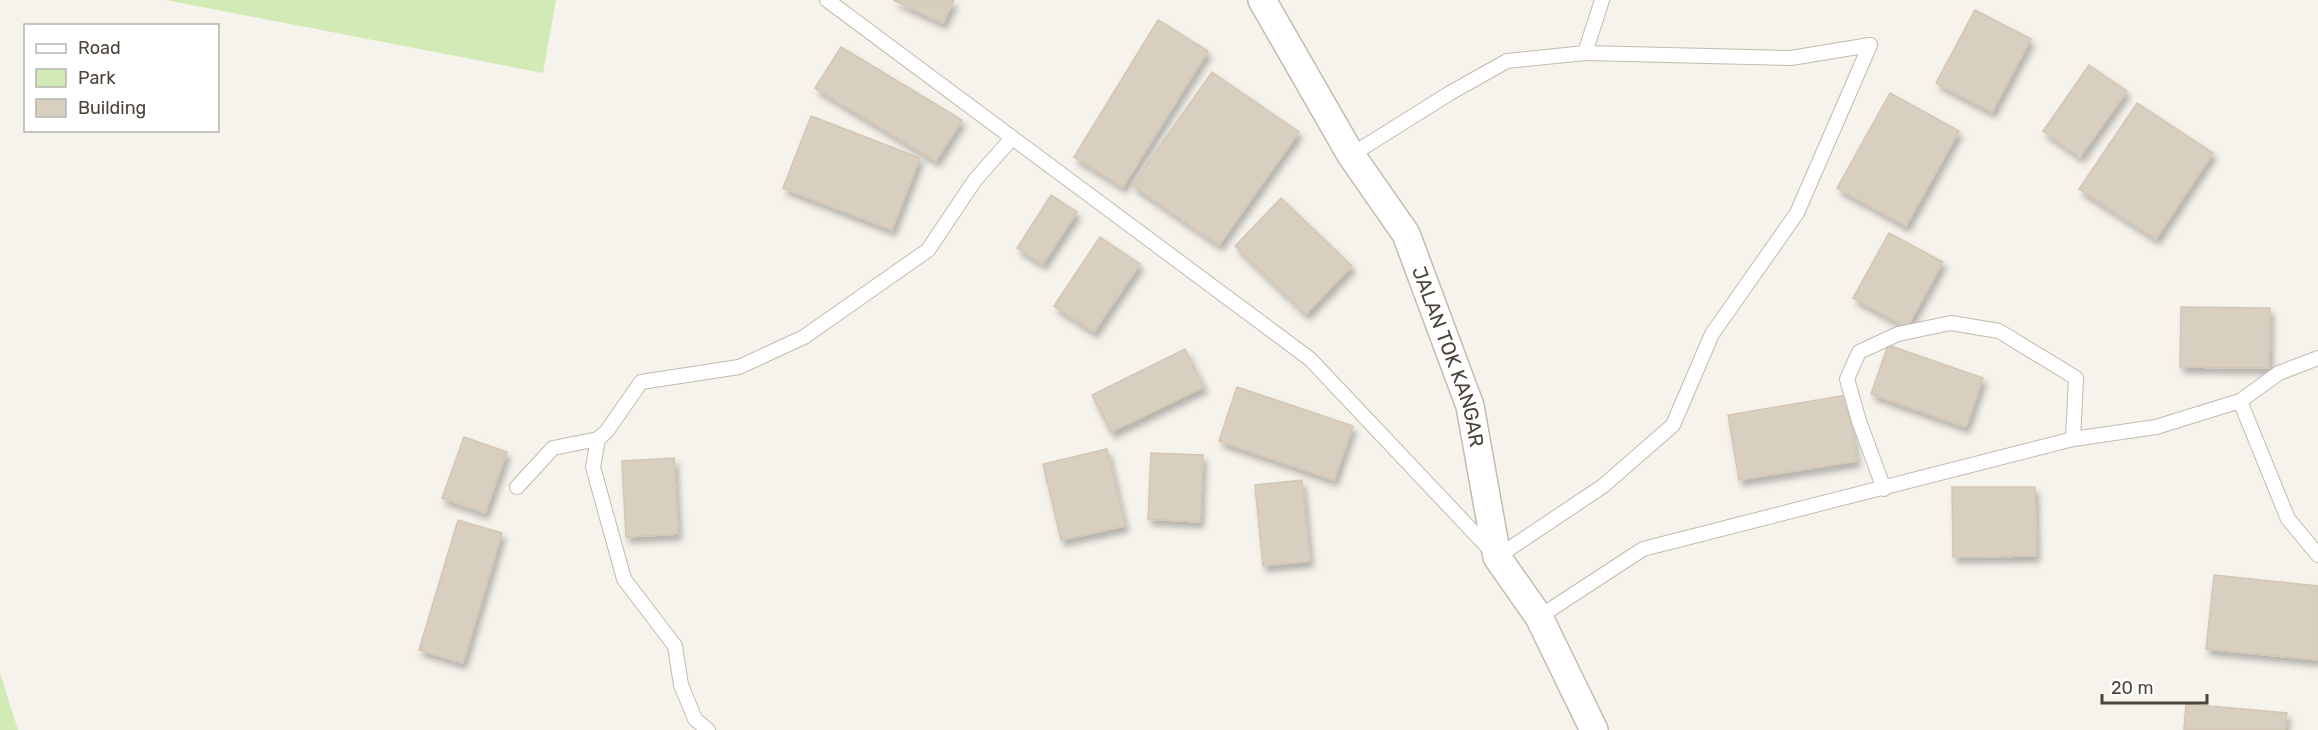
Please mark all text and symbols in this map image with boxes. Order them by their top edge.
legend [24,24,219,132]
text: Road [78,37,121,59]
text: Park [78,67,116,89]
text: Building [78,97,146,119]
street label: JALAN TOK KANGAR [1407,263,1489,449]
scale bar [2102,667,2207,705]
text: 20 m [2111,677,2153,699]

